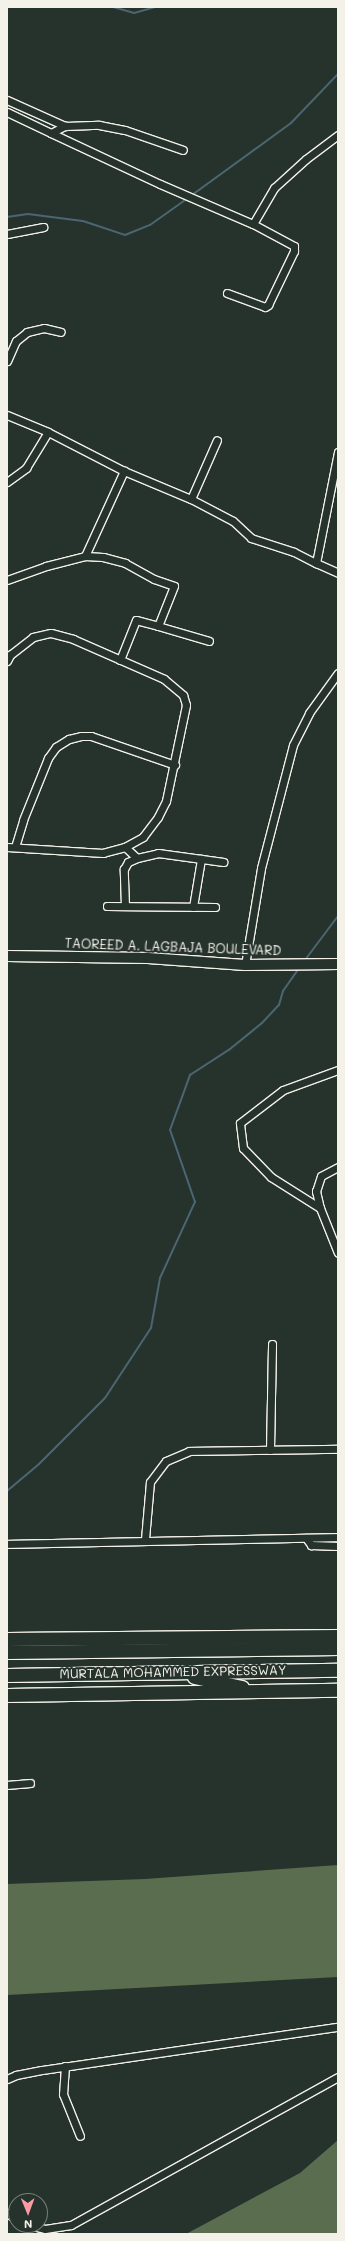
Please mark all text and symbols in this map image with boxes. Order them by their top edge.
street label: TAOREED A. LAGBAJA BOULEVARD [64,935,282,959]
street label: MURTALA MOHAMMED EXPRESSWAY [59,1662,287,1682]
north arrow [8,2193,48,2233]
text: N [24,2217,33,2232]

